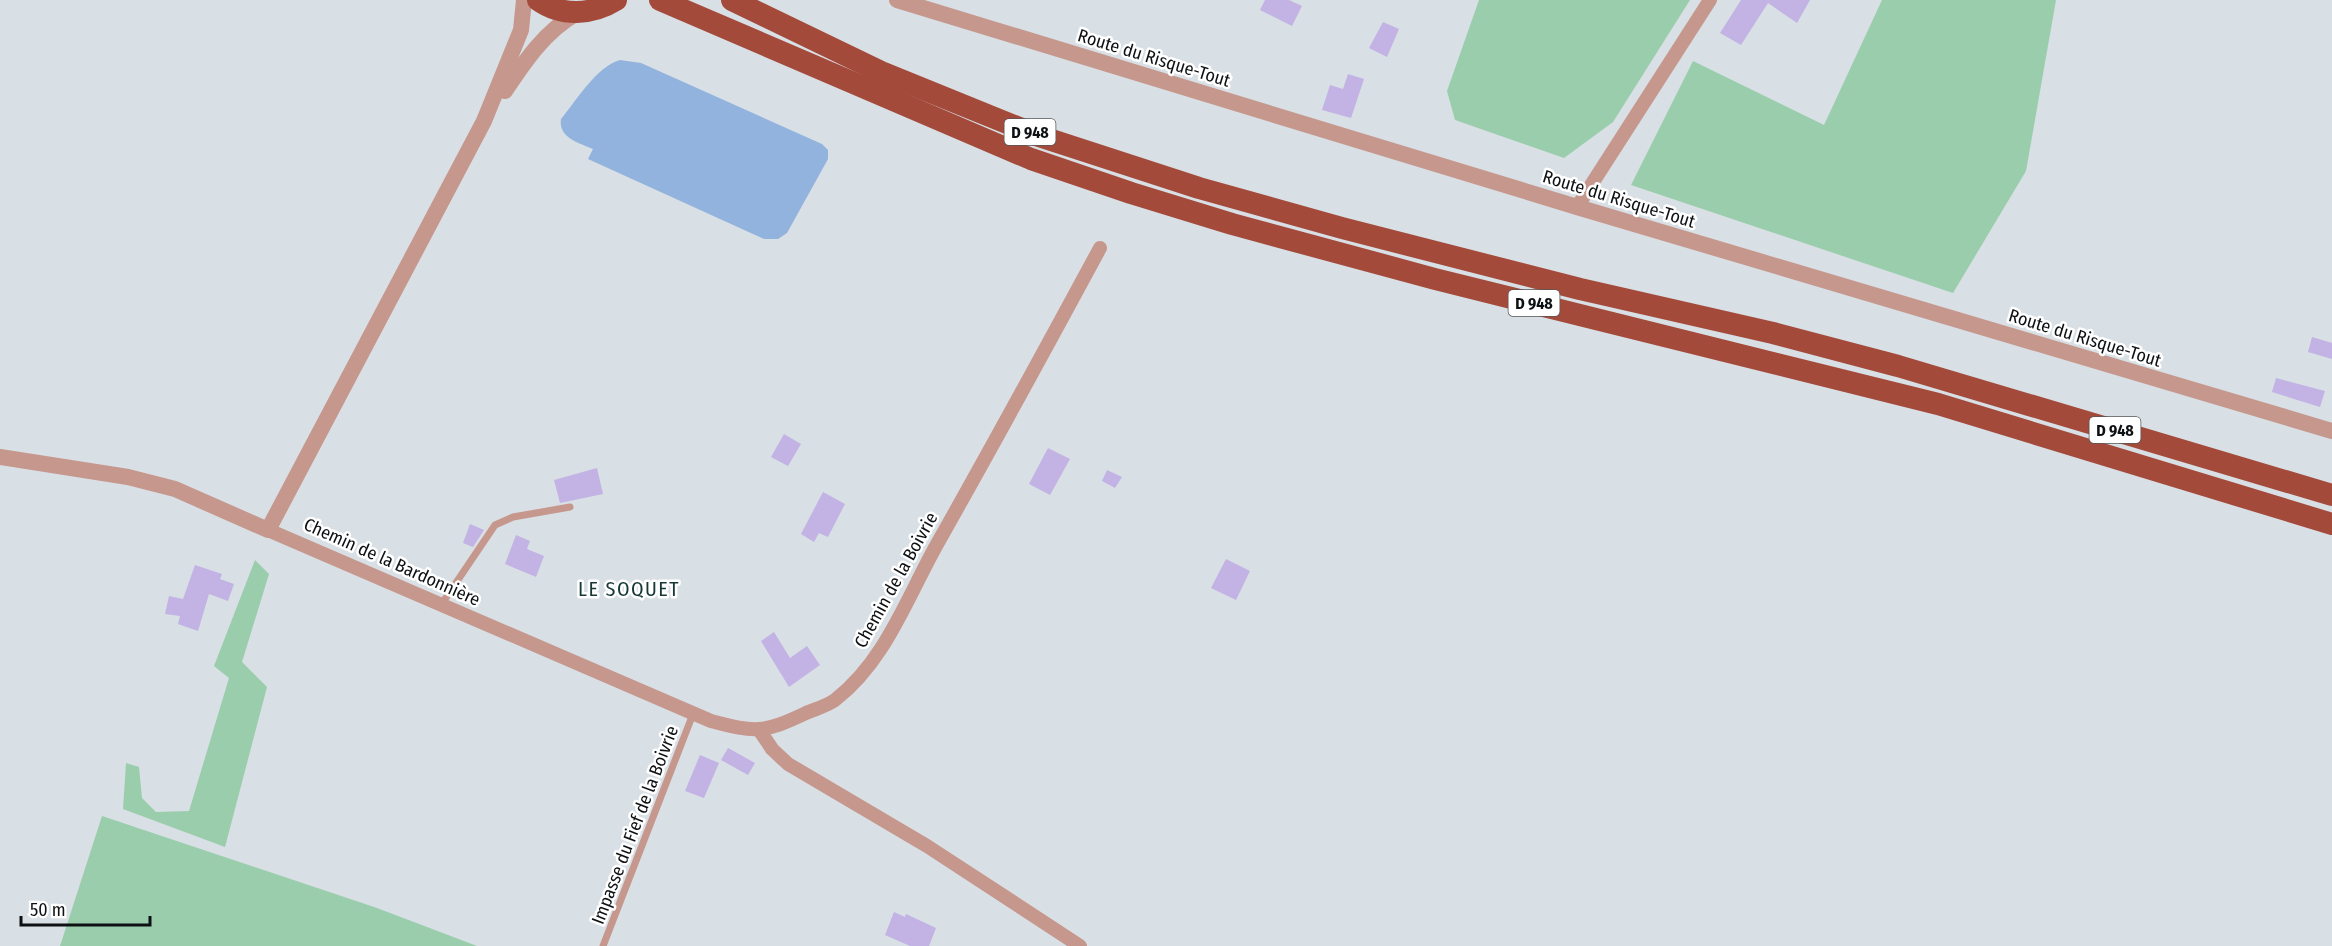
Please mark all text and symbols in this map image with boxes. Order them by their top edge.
street label: Route du Risque-Tout [1075,24,1233,92]
road number: D 948 [1004,119,1056,145]
street label: Route du Risque-Tout [1540,165,1698,233]
road number: D 948 [1508,290,1559,316]
street label: Route du Risque-Tout [2006,304,2164,372]
road number: D 948 [2090,417,2140,443]
street label: Chemin de la Boivrie [850,508,942,652]
street label: Chemin de la Bardonnière [300,513,484,611]
district label: LE SOQUET [578,577,680,601]
street label: Impasse du Fief de la Boivrie [587,723,683,927]
scale bar [21,889,150,927]
text: 50 m [30,899,66,921]

